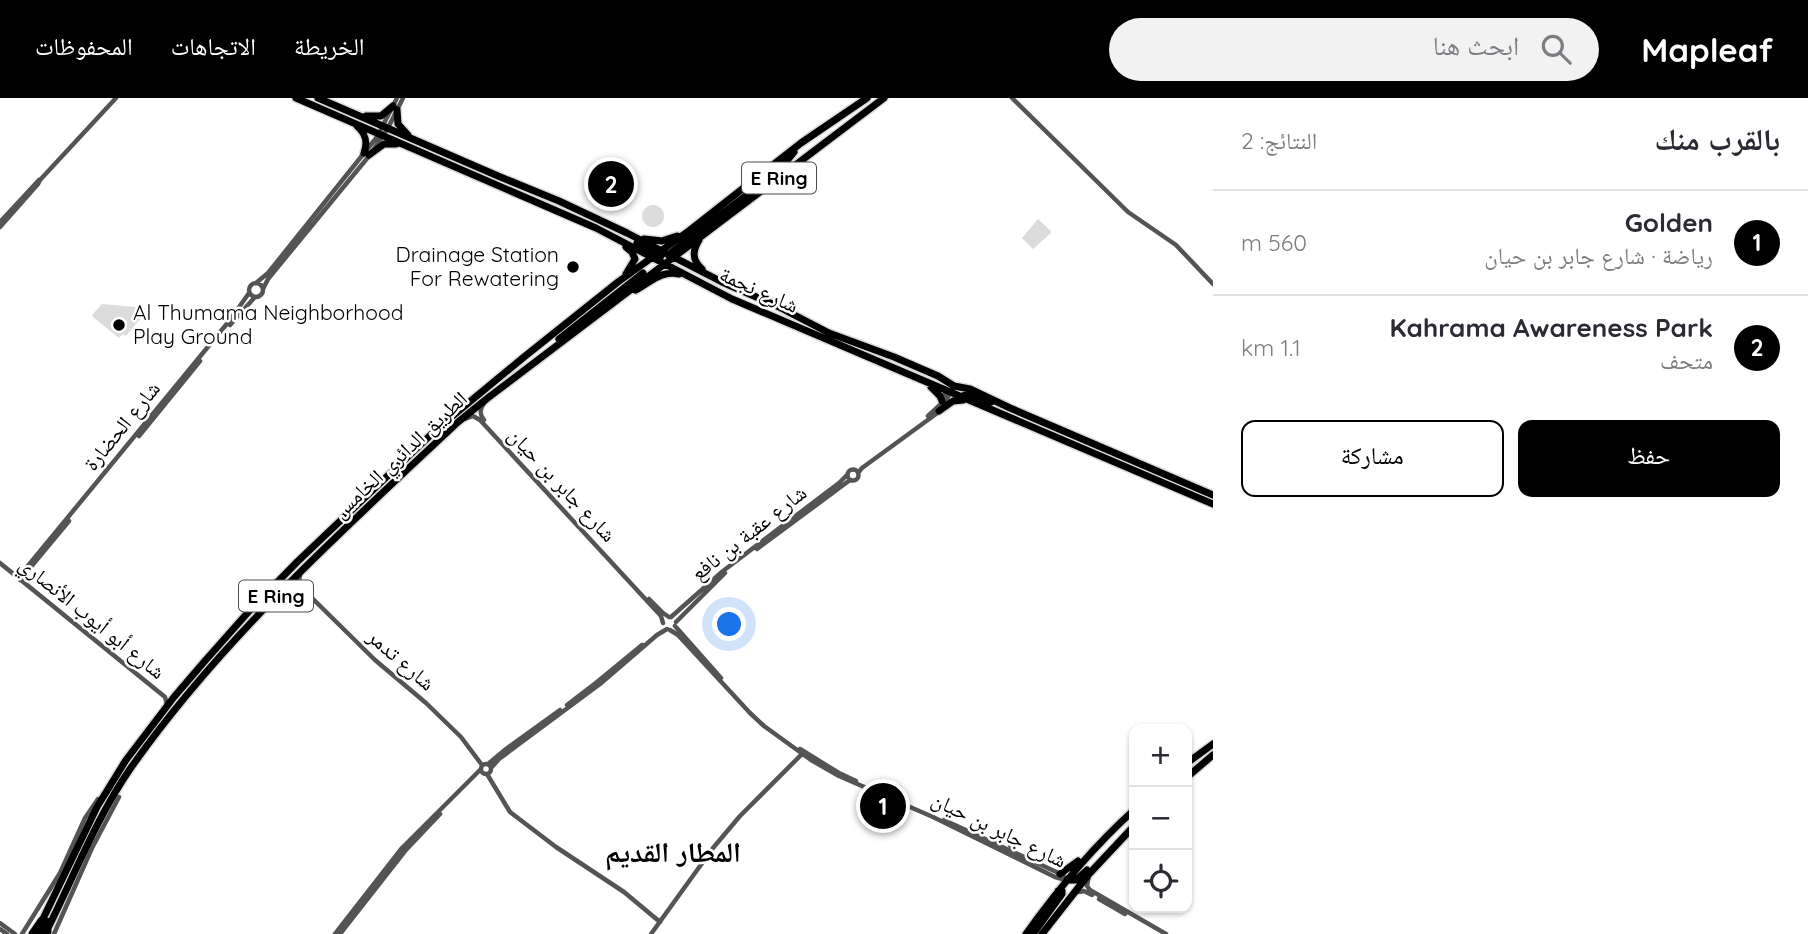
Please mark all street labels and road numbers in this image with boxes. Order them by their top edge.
road number: E Ring [742,162,816,194]
street label: شارع نجمة [716,260,803,319]
street label: شارع الحضارة [77,375,166,476]
street label: الطريق الدائري الخامس [327,385,475,526]
street label: شارع جابر بن حيان [502,422,622,547]
street label: شارع عقبة بن نافع [685,479,812,586]
street label: شارع أبو أيوب الأنصاري [12,550,171,687]
road number: E Ring [239,580,313,611]
street label: شارع تدمر [361,622,441,696]
street label: شارع جابر بن حيان [927,785,1071,874]

